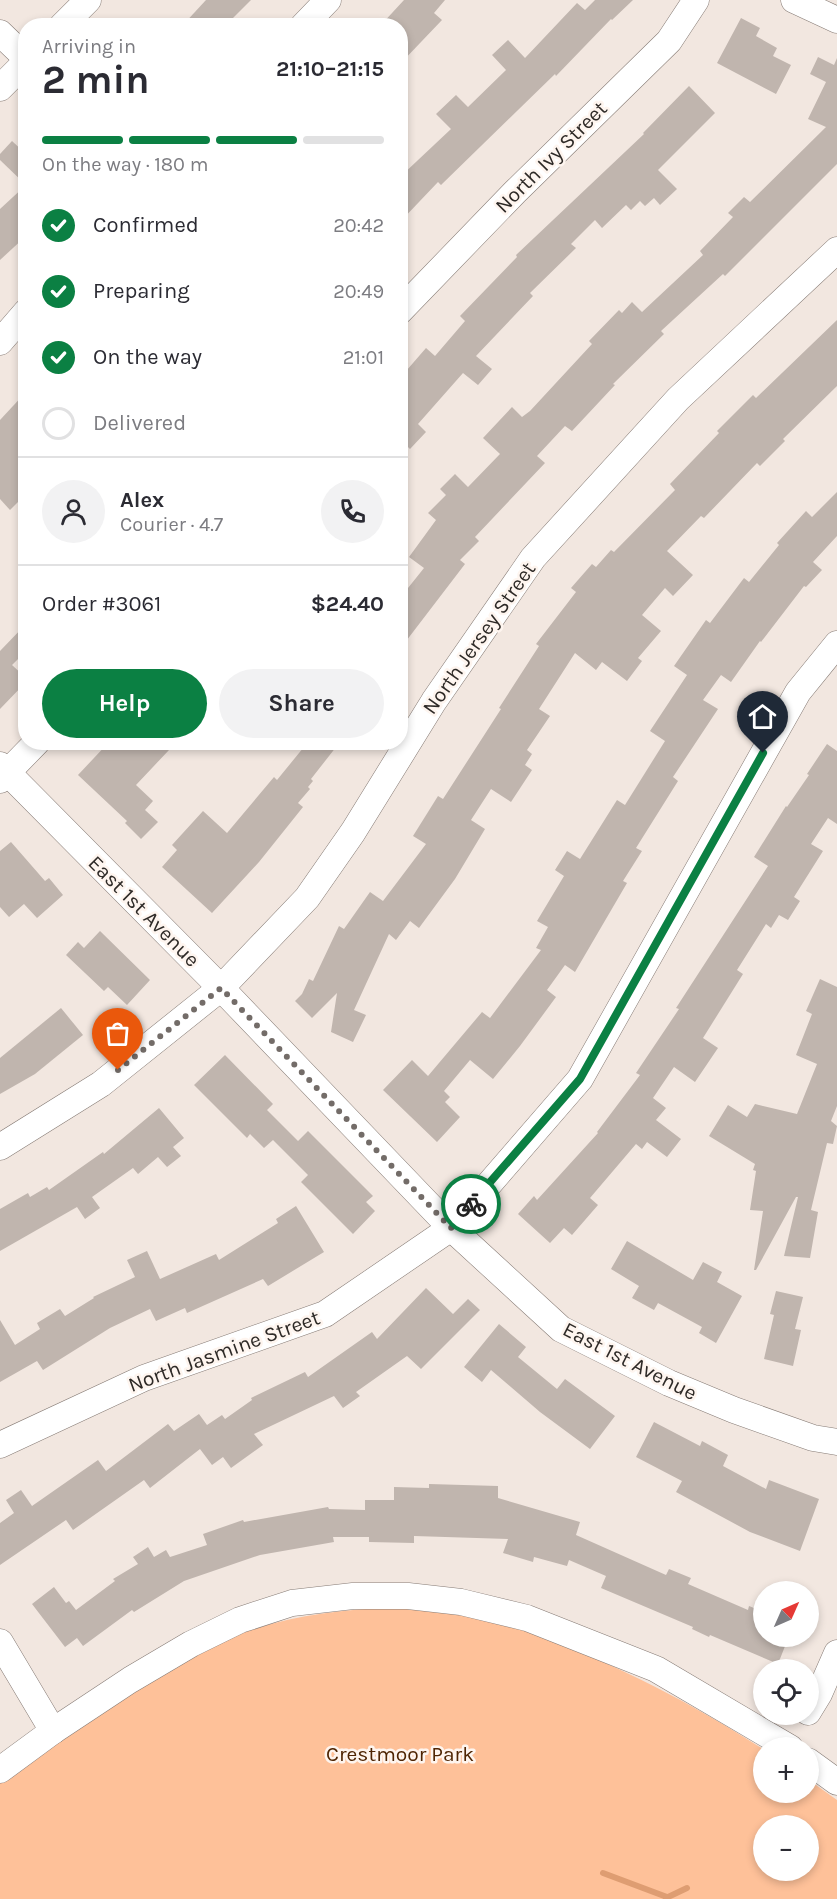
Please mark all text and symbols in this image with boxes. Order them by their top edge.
text: Arriving in [42,35,136,58]
text: 21:10–21:15 [276,56,384,82]
text: 2 min [42,57,150,103]
street label: North Ivy Street [490,96,612,218]
text: On the way · 180 m [42,153,208,176]
icon: check [42,209,75,242]
text: Confirmed [93,212,199,238]
text: 20:42 [333,214,384,237]
icon: check [42,275,75,308]
text: Preparing [93,278,190,304]
text: 20:49 [333,280,384,303]
icon: check [42,341,75,374]
text: On the way [93,344,202,370]
text: 21:01 [343,346,384,369]
text: Delivered [93,410,186,436]
button: person [42,480,105,543]
button: phone [321,480,384,543]
text: Alex [120,487,164,513]
text: Courier · 4.7 [120,513,223,536]
street label: North Jersey Street [418,557,541,719]
text: Order #3061 [42,591,161,617]
text: $24.40 [311,591,384,617]
button: Help [42,669,207,738]
button: Share [219,669,384,738]
pin [737,691,788,753]
icon: home [746,700,779,733]
street label: East 1st Avenue [83,850,205,972]
pin [92,1008,143,1070]
icon: bag [101,1017,134,1050]
courier [441,1174,501,1234]
icon: bike [455,1188,488,1221]
street label: North Jasmine Street [125,1305,323,1397]
street label: East 1st Avenue [559,1317,701,1405]
north arrow [753,1581,819,1647]
map controls [753,1581,819,1881]
button: locate [753,1659,819,1725]
button: + [753,1737,819,1803]
park label: Crestmoor Park [326,1742,474,1766]
button: − [753,1815,819,1881]

